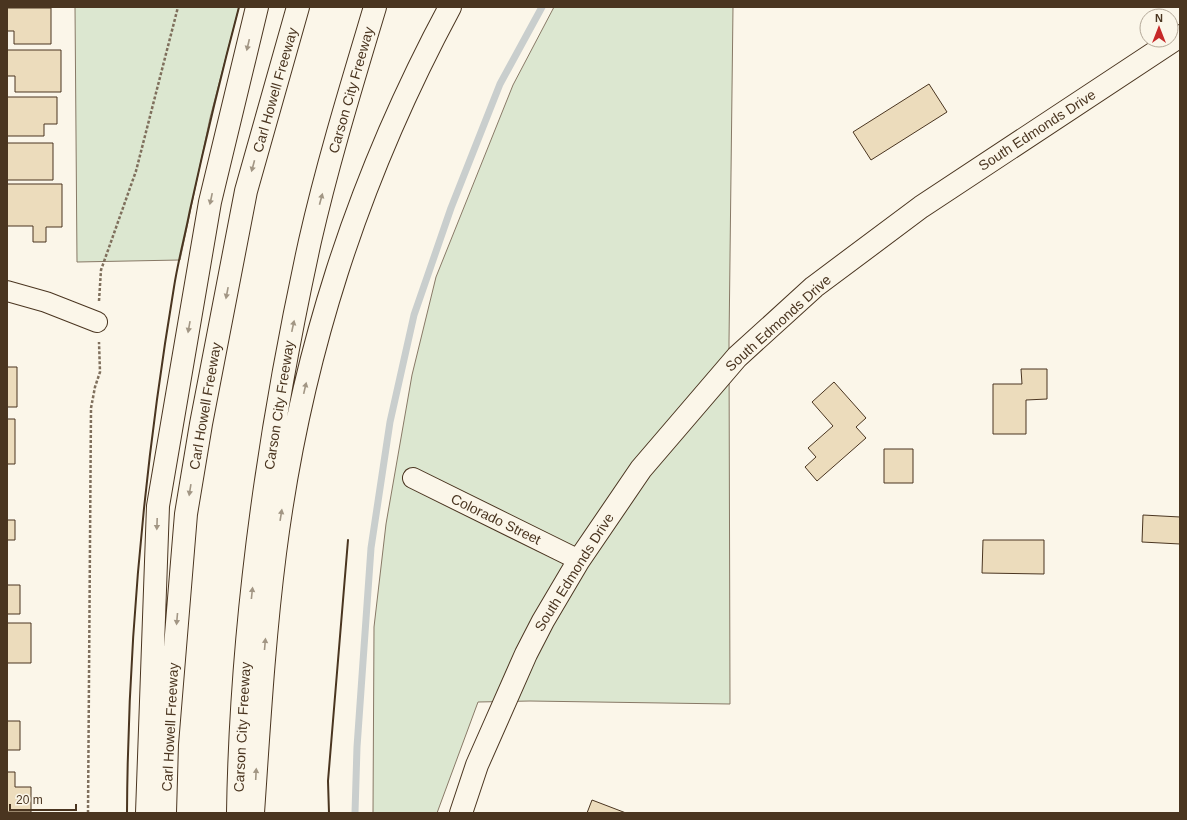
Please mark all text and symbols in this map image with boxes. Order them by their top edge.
north arrow [1139,8,1179,48]
text: N [1155,12,1163,24]
street label: Carson City Freeway [325,25,377,155]
street label: Carl Howell Freeway [250,26,300,154]
one-way arrow [244,39,250,51]
street label: South Edmonds Drive [976,86,1099,174]
one-way arrow [250,160,256,172]
one-way arrow [208,193,214,205]
one-way arrow [319,193,325,205]
street label: South Edmonds Drive [722,271,834,375]
one-way arrow [223,287,229,299]
one-way arrow [290,320,296,332]
one-way arrow [186,321,192,333]
street label: Carson City Freeway [261,339,297,471]
street label: Carl Howell Freeway [186,341,224,471]
one-way arrow [302,381,308,394]
one-way arrow [187,484,193,496]
street label: Colorado Street [448,490,544,548]
one-way arrow [278,509,284,521]
street label: South Edmonds Drive [531,510,617,634]
one-way arrow [154,518,161,530]
one-way arrow [249,586,255,599]
one-way arrow [173,613,180,625]
one-way arrow [262,638,269,650]
street label: Carson City Freeway [231,661,253,793]
street label: Carl Howell Freeway [159,662,181,792]
one-way arrow [253,767,259,780]
scale bar [10,786,76,812]
text: 20 m [16,793,43,807]

